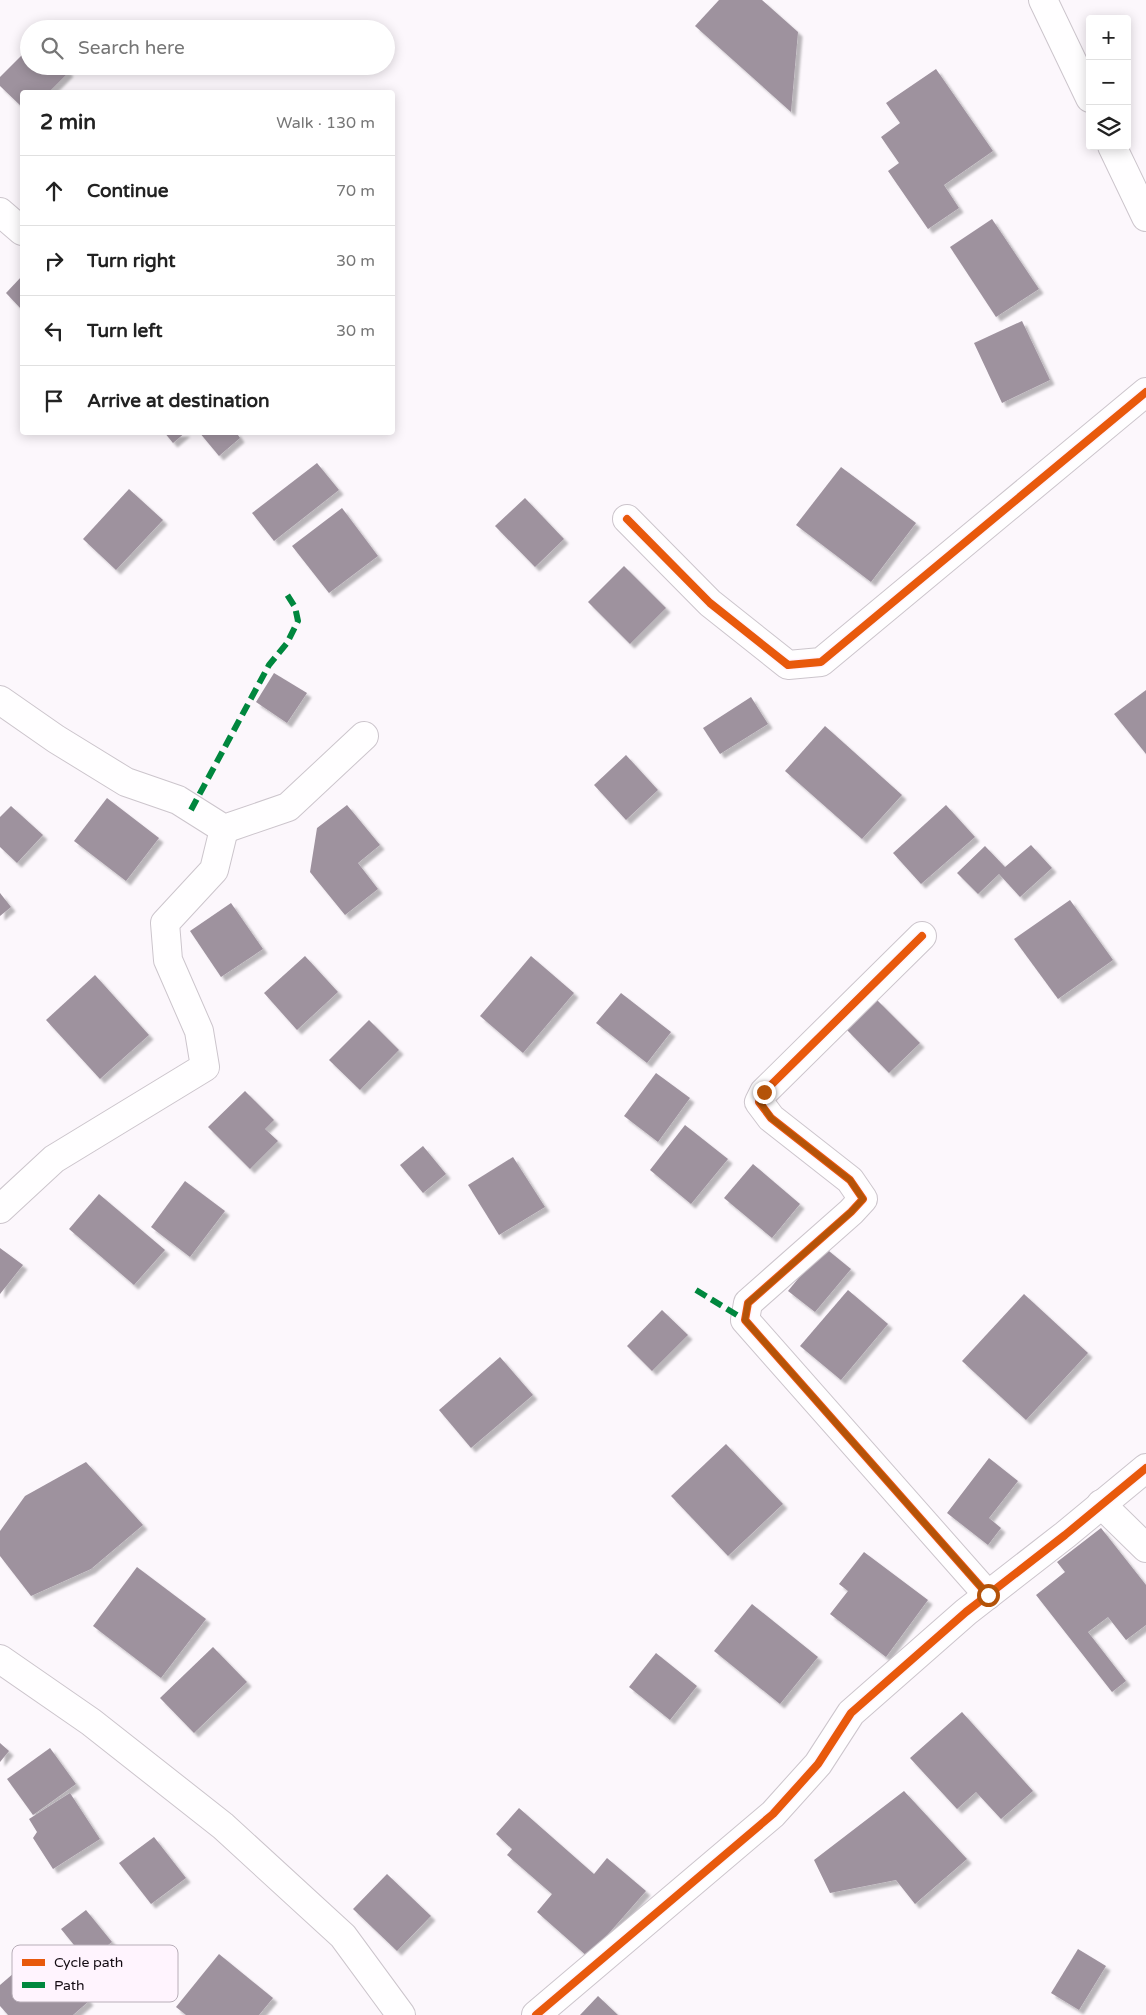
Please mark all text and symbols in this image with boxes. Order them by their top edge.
map controls [1086,15,1131,150]
button: + [1086,15,1131,60]
search box [20,20,395,75]
icon: search [38,34,66,62]
text: Search here [78,37,185,59]
button: − [1086,60,1131,105]
button: layers [1086,105,1131,150]
text: 2 min [40,110,96,135]
text: Walk · 130 m [276,113,375,133]
icon: ahead [40,177,68,205]
text: Continue [87,180,169,202]
text: 70 m [336,181,375,201]
icon: right [40,247,68,275]
text: Turn right [87,250,175,272]
text: 30 m [336,251,375,271]
icon: left [40,317,68,345]
text: Turn left [87,320,163,342]
text: 30 m [336,321,375,341]
icon: arrive [40,387,68,415]
text: Arrive at destination [87,390,270,412]
route end [753,1081,776,1104]
route start [977,1584,1000,1607]
legend [12,1945,178,2002]
text: Cycle path [54,1954,123,1971]
text: Path [54,1977,85,1994]

